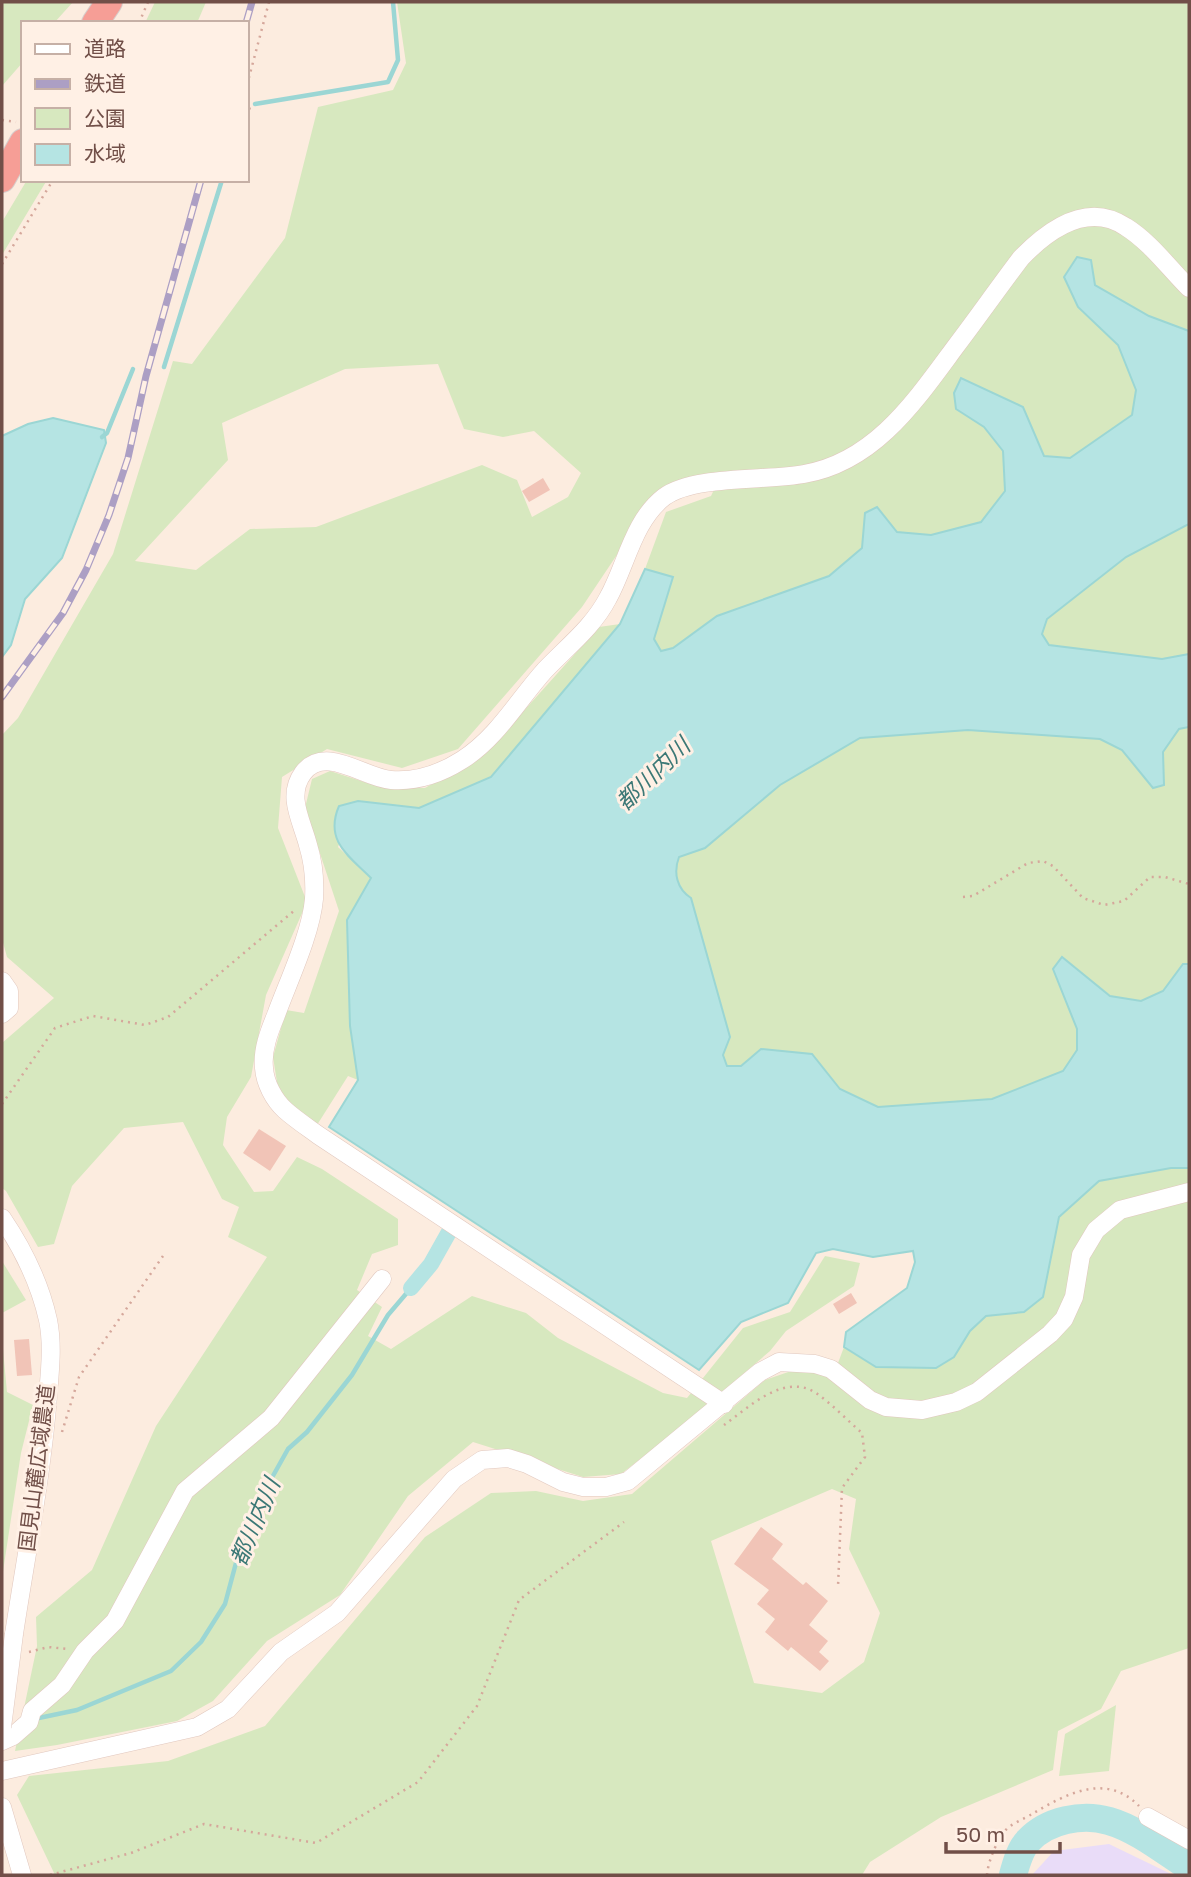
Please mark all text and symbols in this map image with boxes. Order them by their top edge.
legend [21,21,248,182]
text: 道路 [84,35,126,61]
text: 鉄道 [84,70,126,96]
text: 公園 [84,105,126,131]
text: 水域 [84,140,126,166]
water label: 都川内川 [609,729,697,815]
street label: 国見山麓広域農道 [13,1383,59,1553]
water label: 都川内川 [223,1471,286,1569]
scale bar [946,1811,1060,1855]
text: 50 m [956,1821,1005,1847]

